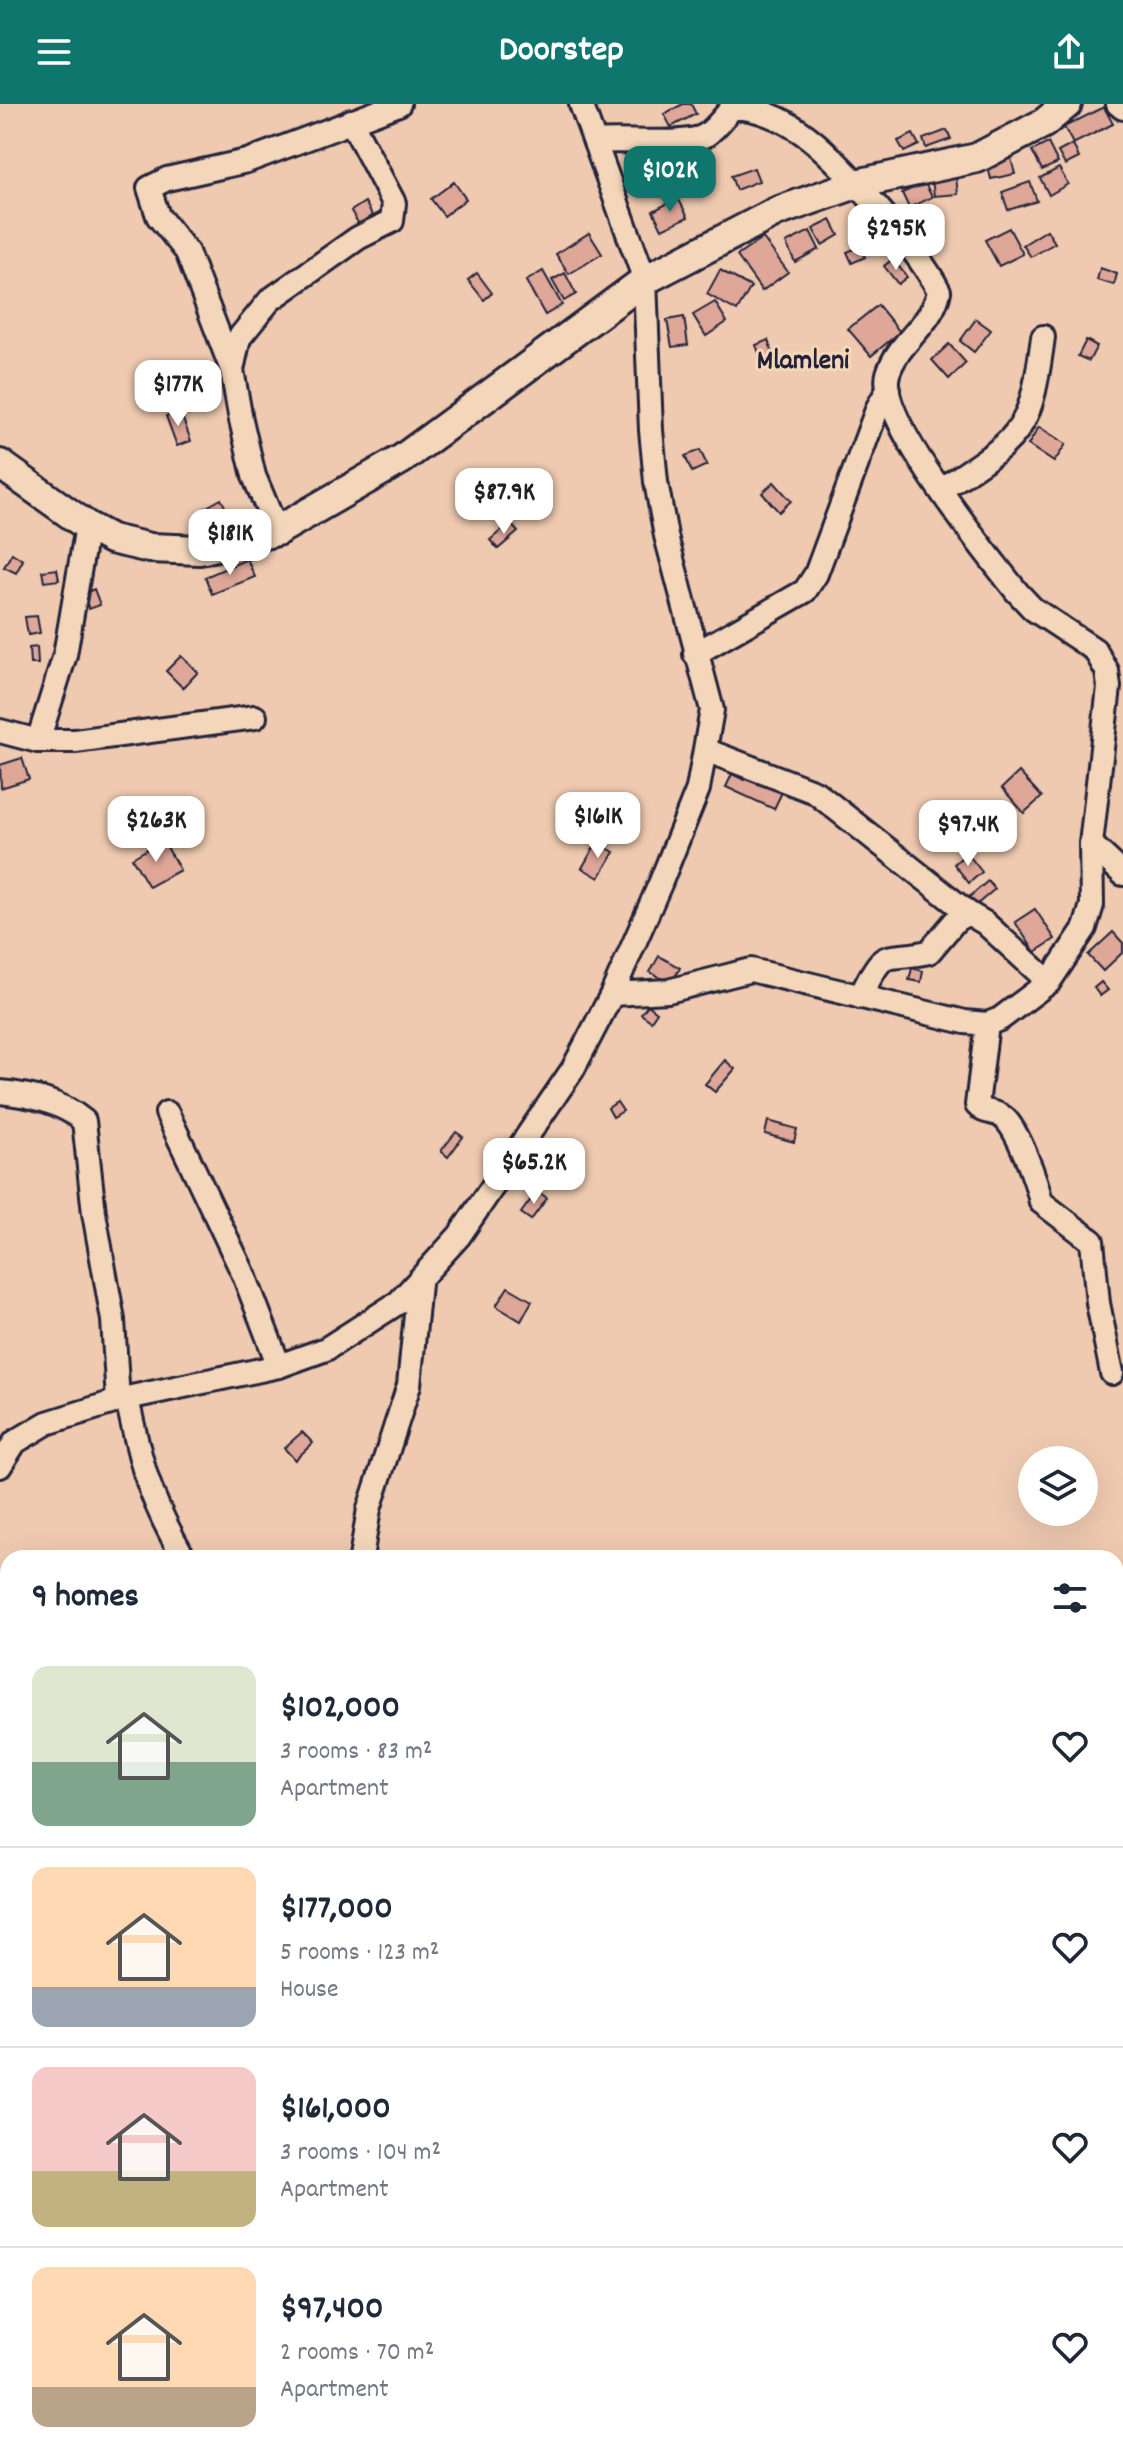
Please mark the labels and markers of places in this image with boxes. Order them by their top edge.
pin: $102K [614,146,726,214]
pin: $295K [840,204,952,272]
pin: $177K [122,360,234,428]
pin: $87.9K [439,468,569,536]
pin: $181K [174,509,286,577]
pin: $161K [542,792,654,860]
pin: $263K [100,796,212,864]
pin: $97.4K [903,800,1033,868]
pin: $65.2K [469,1138,599,1206]

